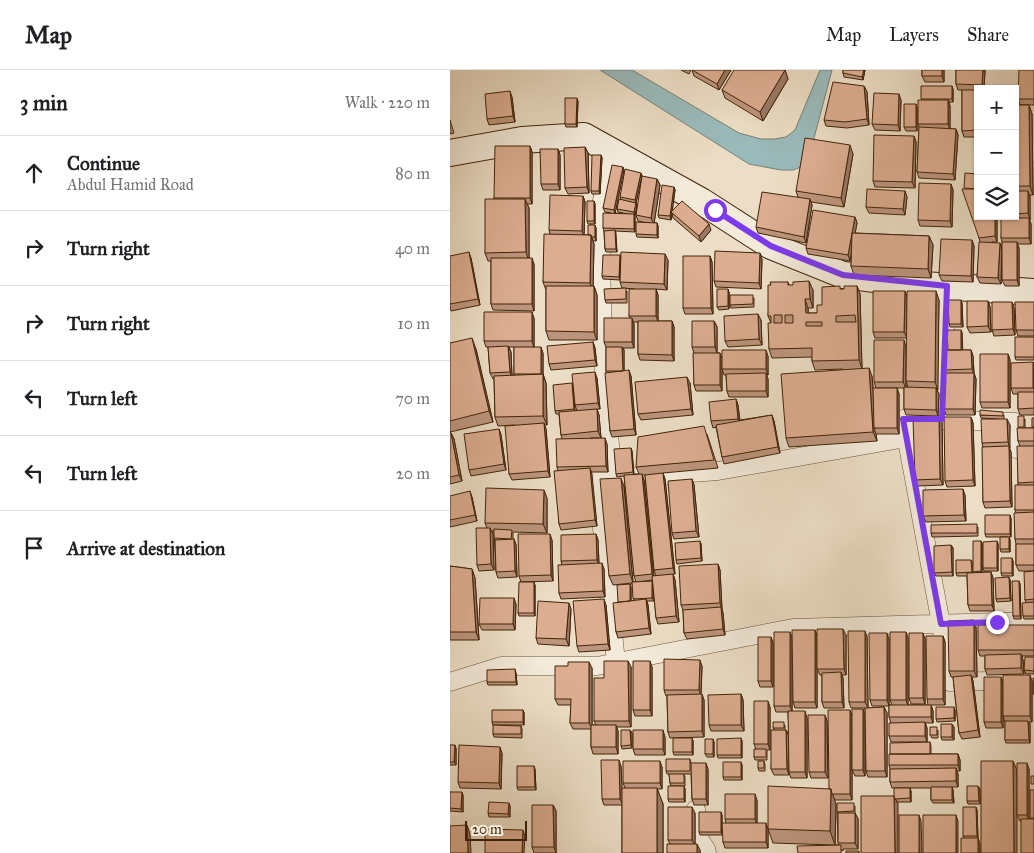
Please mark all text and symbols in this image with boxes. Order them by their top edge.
text: Map [25,20,72,50]
text: Map [826,24,861,46]
text: Layers [889,24,939,46]
text: Share [967,24,1009,46]
map controls [974,85,1019,220]
button: + [974,85,1019,130]
text: 3 min [20,90,68,116]
text: Walk · 220 m [345,93,430,112]
button: − [974,130,1019,175]
text: Continue [67,152,140,175]
icon: ahead [20,159,48,187]
text: 80 m [395,164,430,183]
text: Abdul Hamid Road [67,175,194,194]
button: layers [974,175,1019,220]
route start [704,199,727,222]
icon: right [20,234,48,262]
text: Turn right [67,237,150,260]
text: 40 m [395,239,430,258]
icon: right [20,309,48,337]
text: Turn right [67,312,150,335]
text: 10 m [398,314,430,333]
icon: left [20,384,48,412]
text: Turn left [67,387,137,410]
text: 70 m [395,389,430,408]
icon: left [20,459,48,487]
text: Turn left [67,462,137,485]
text: 20 m [396,464,430,483]
icon: arrive [20,534,48,562]
text: Arrive at destination [67,537,225,560]
route end [986,611,1009,634]
scale bar [465,818,528,841]
text: 20 m [472,821,502,838]

